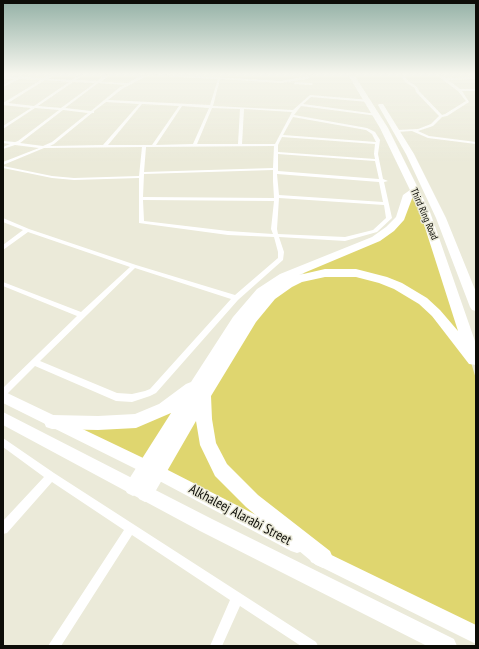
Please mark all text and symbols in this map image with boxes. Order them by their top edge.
street label: Third Ring Road [408,186,440,242]
street label: Alkhaleej Alarabi Street [186,481,294,549]

